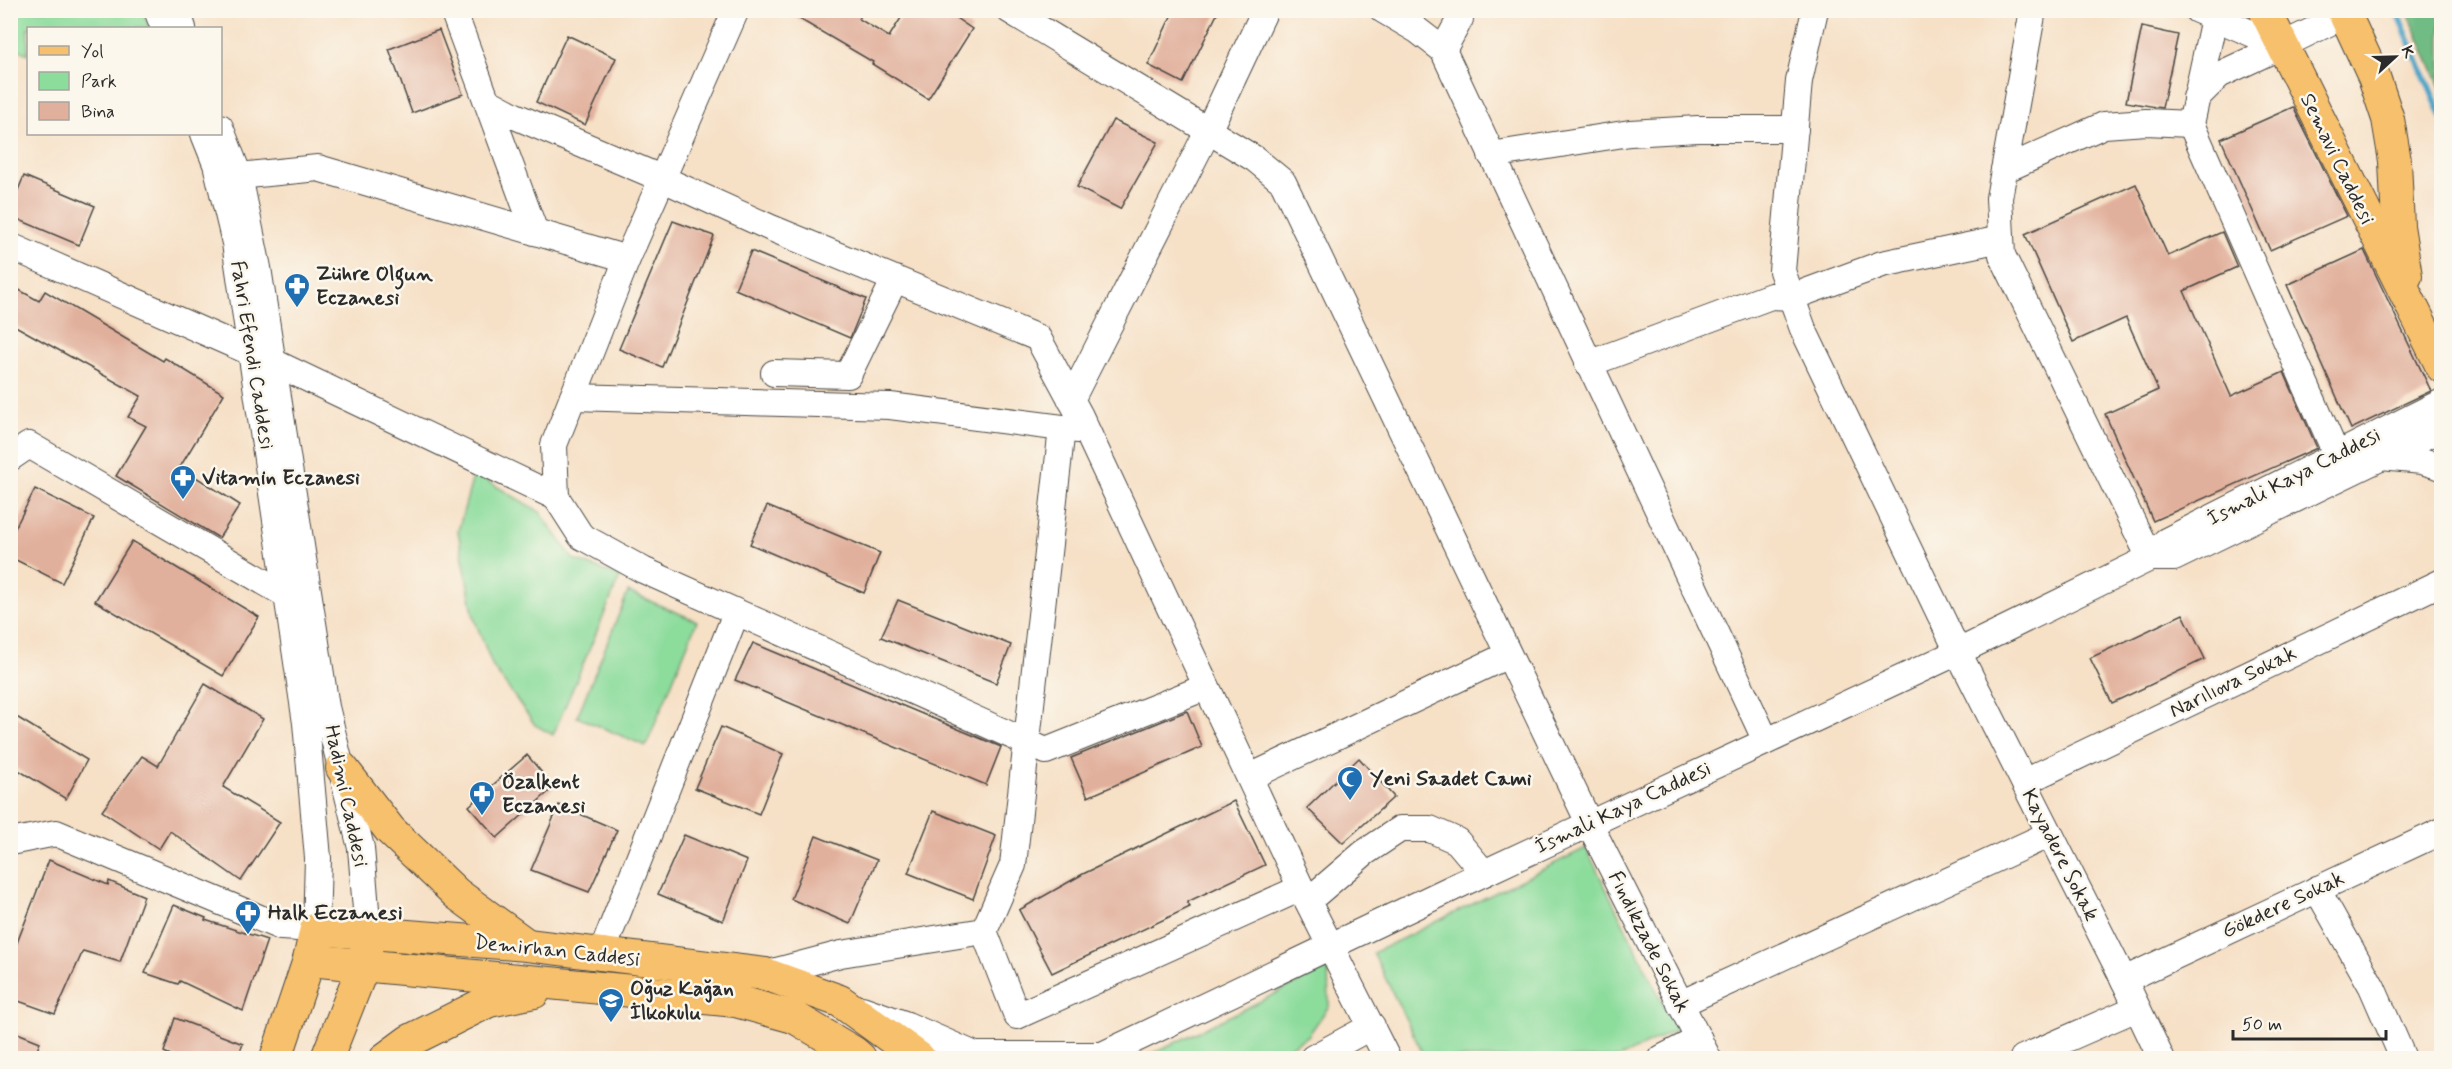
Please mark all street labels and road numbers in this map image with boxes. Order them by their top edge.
street label: Semavi Caddesi [2293,89,2381,230]
street label: Fahri Efendi Caddesi [223,259,281,451]
street label: İsmali Kaya Caddesi [2203,421,2385,533]
street label: Narılıova Sokak [2165,639,2301,725]
street label: Hadimi Caddesi [317,722,375,870]
street label: İsmali Kaya Caddesi [1530,755,1716,861]
street label: Kayadere Sokak [2015,784,2105,926]
street label: Gökdere Sokak [2217,864,2349,946]
street label: Fındıkzade Sokak [1601,866,1697,1018]
street label: Demirhan Caddesi [473,928,641,974]

